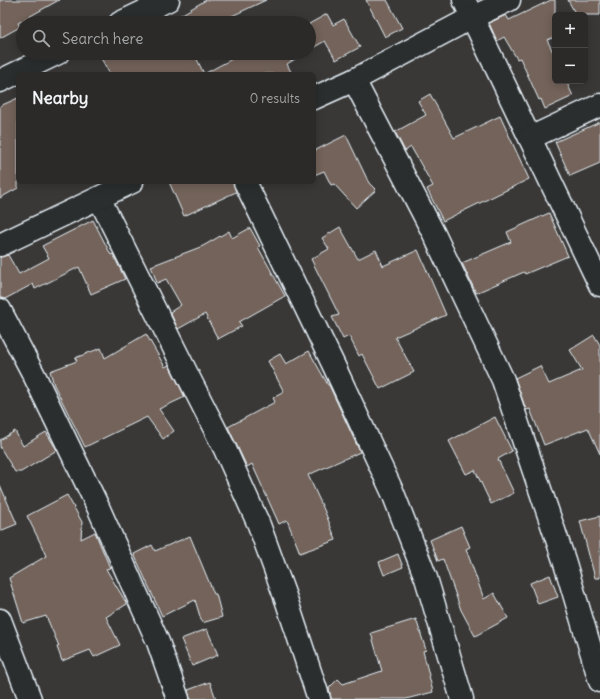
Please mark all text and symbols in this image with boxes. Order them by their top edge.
map controls [552,12,588,84]
button: + [552,12,588,48]
search box [16,16,316,60]
icon: search [30,27,52,49]
text: Search here [62,29,143,48]
button: − [552,48,588,84]
text: Nearby [32,87,88,109]
text: 0 results [250,90,300,107]

